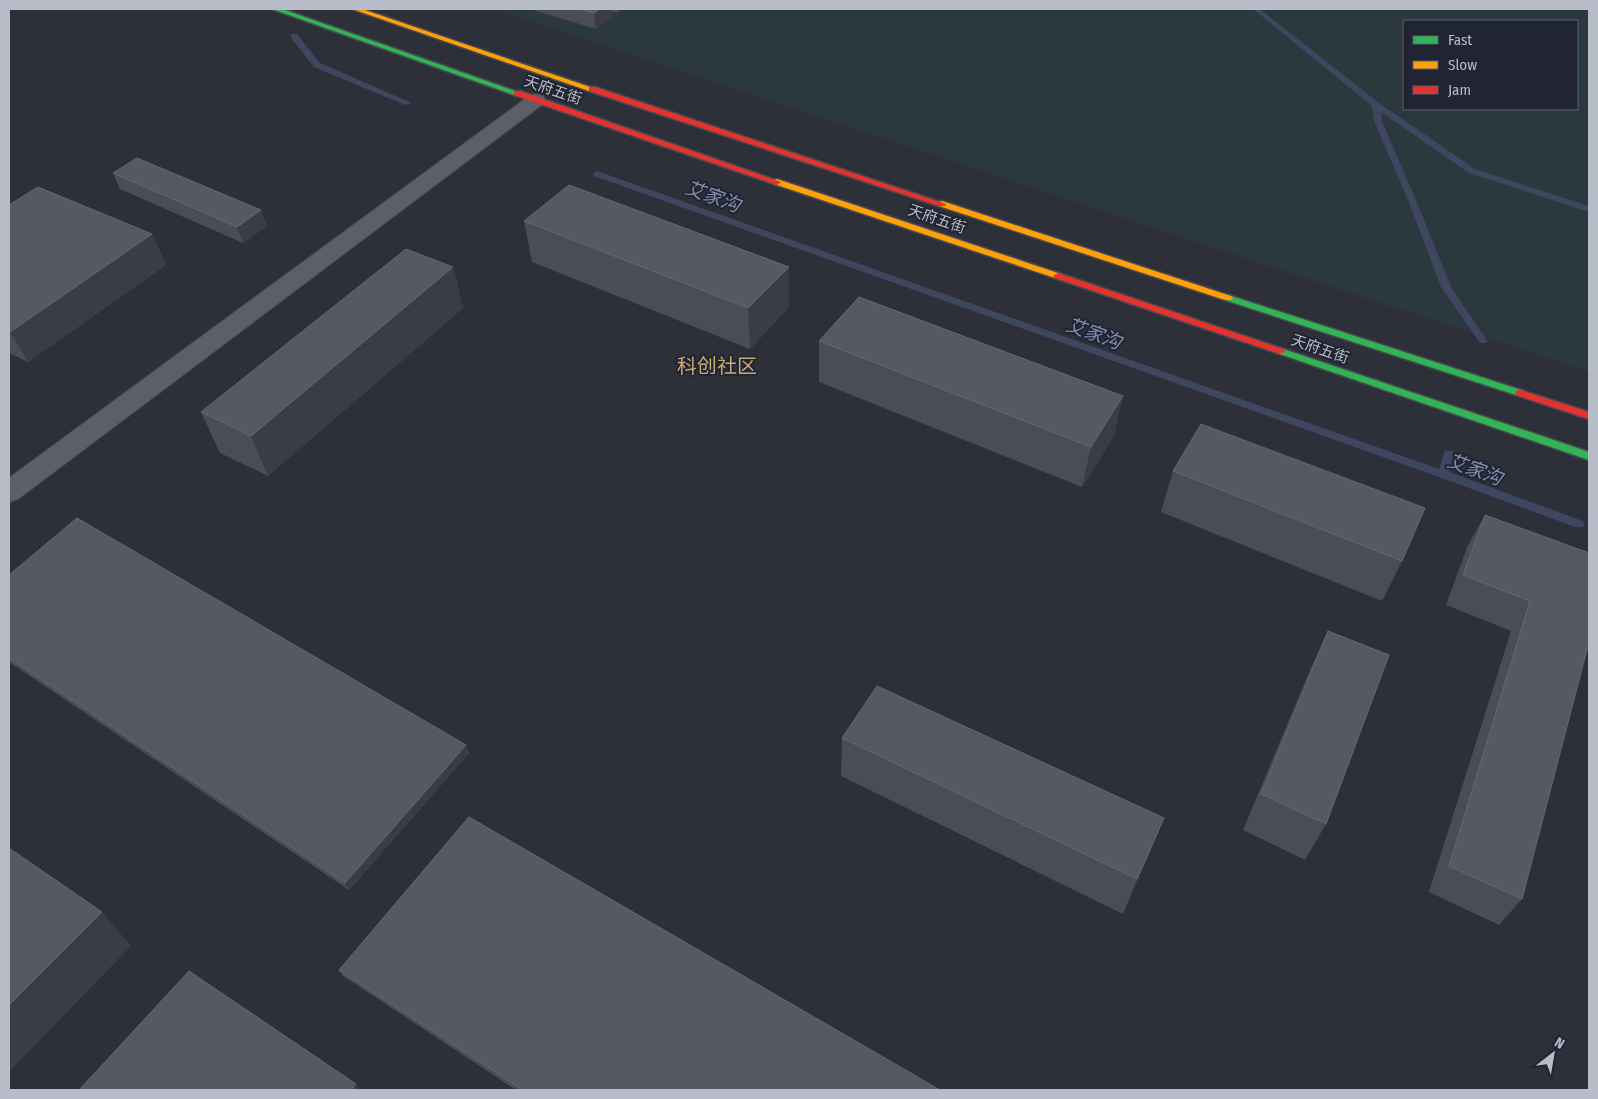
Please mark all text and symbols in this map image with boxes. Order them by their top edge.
legend [1403,20,1578,110]
text: Fast [1448,31,1472,49]
text: Slow [1448,56,1477,74]
street label: 天府五街 [522,72,584,108]
text: Jam [1448,81,1471,99]
water label: 艾家沟 [682,176,745,218]
street label: 天府五街 [906,201,968,237]
water label: 艾家沟 [1063,313,1126,355]
street label: 天府五街 [1289,331,1351,367]
district label: 科创社区 [677,354,757,378]
water label: 艾家沟 [1444,449,1507,491]
north arrow [1528,1029,1578,1079]
text: N [1551,1034,1567,1053]

